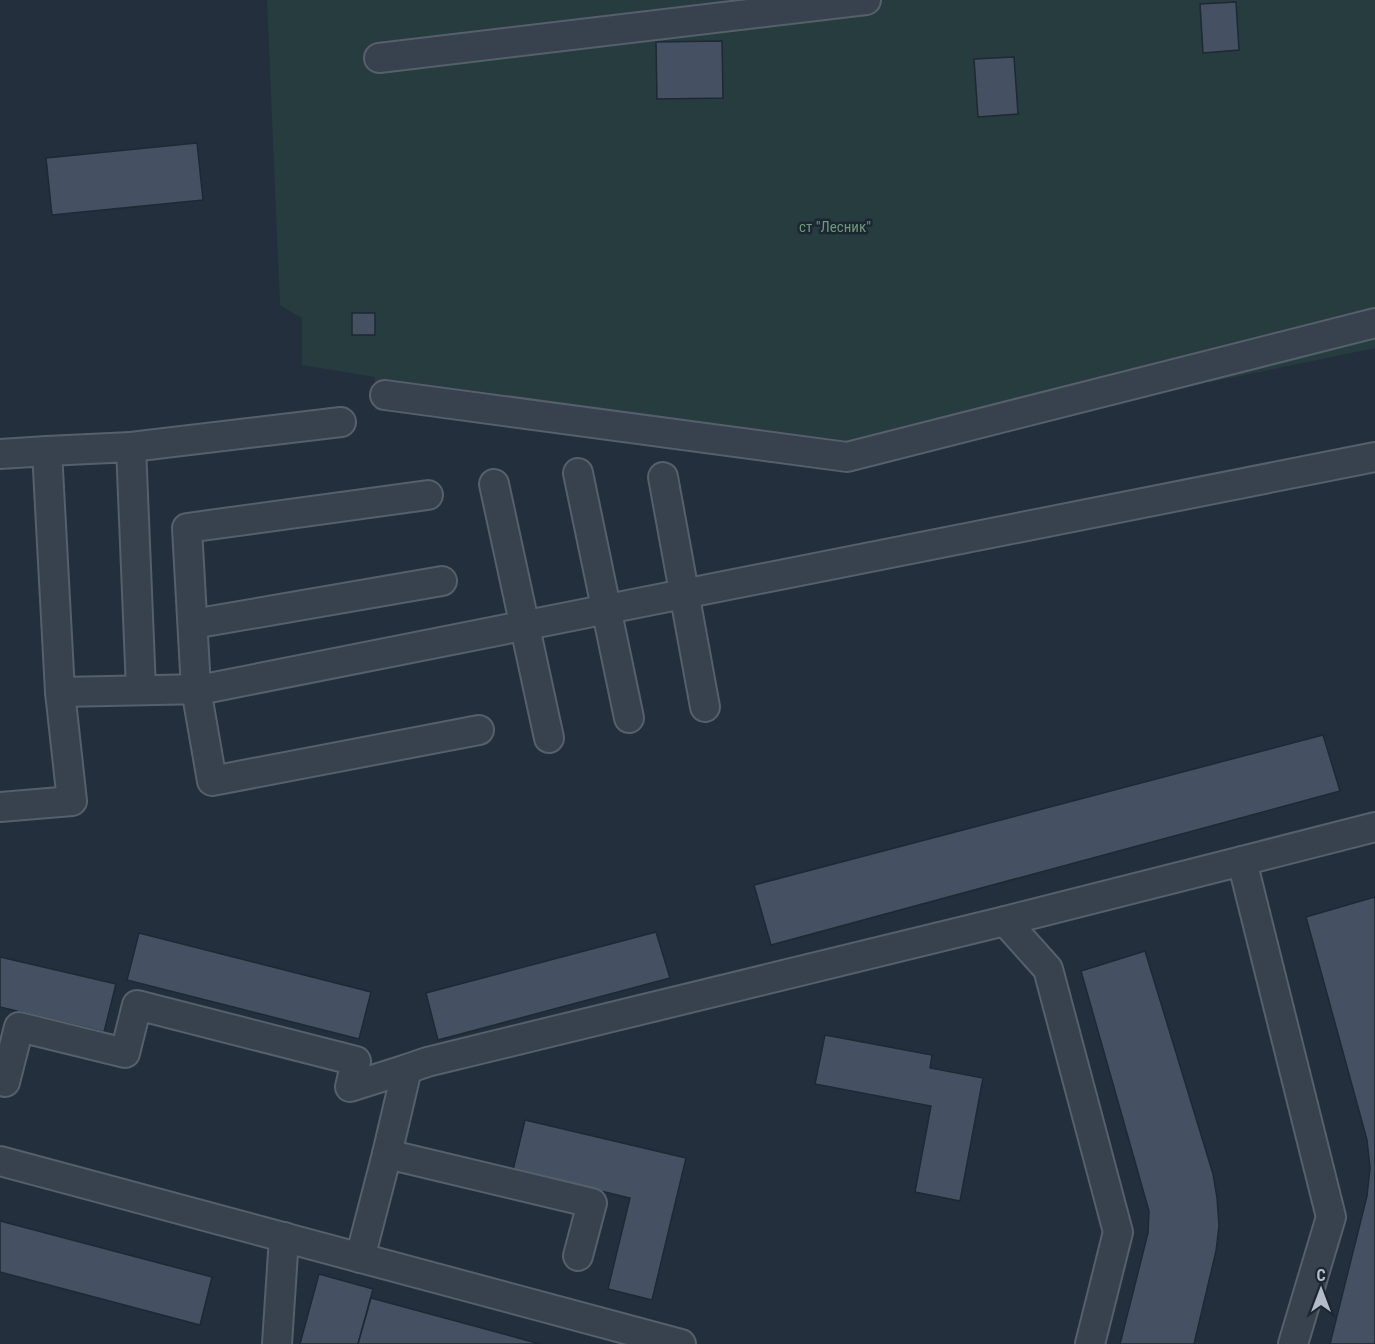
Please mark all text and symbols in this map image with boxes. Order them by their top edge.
park label: ст "Лесник" [799,218,871,236]
north arrow [1291,1260,1351,1320]
text: С [1316,1266,1326,1285]

